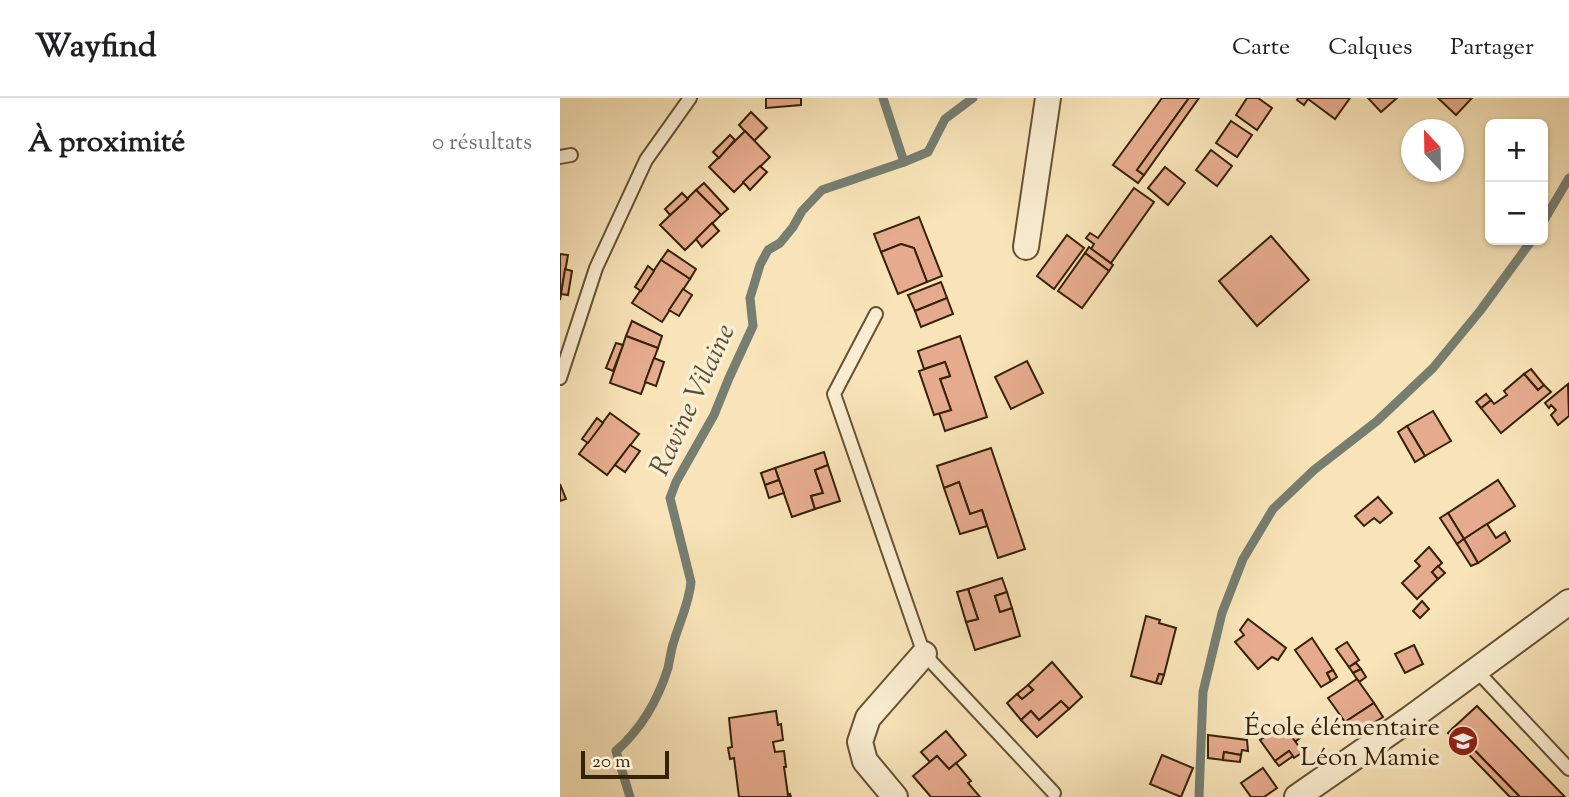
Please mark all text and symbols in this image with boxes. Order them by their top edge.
text: Wayfind [35,24,157,72]
text: Carte [1232,31,1290,65]
text: Calques [1328,31,1412,65]
text: Partager [1450,31,1534,65]
north arrow [1401,119,1464,182]
map controls [1485,119,1548,245]
button: + [1485,119,1548,182]
text: À proximité [28,122,185,165]
text: 0 résultats [432,127,532,160]
button: − [1485,182,1548,245]
water label: Ravine Vilaine [641,318,746,483]
place label: École élémentaire Léon Mamie [1244,710,1440,777]
school or university icon: École élémentaire Léon Mamie [1446,724,1480,758]
scale bar [581,748,668,780]
text: 20 m [592,749,631,776]

